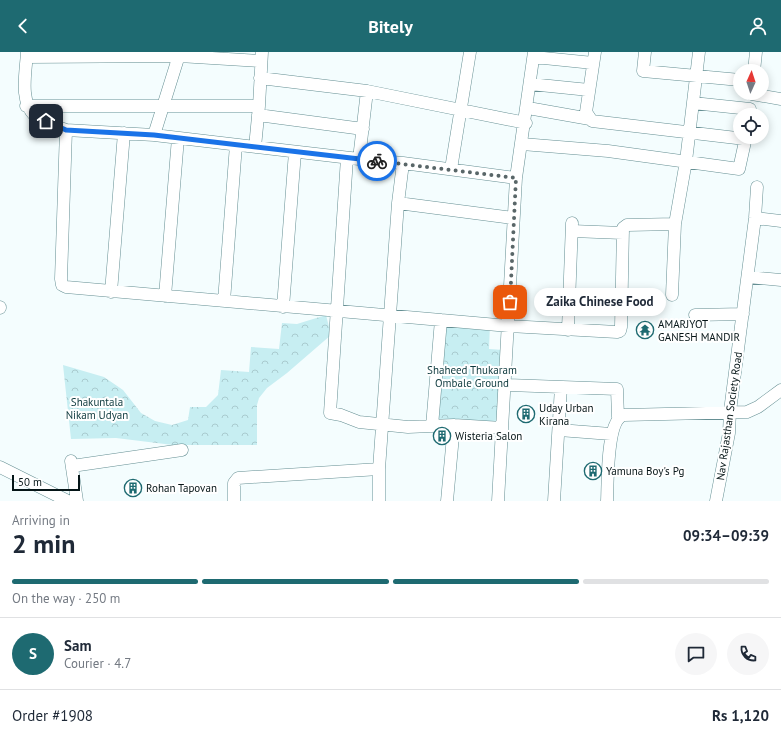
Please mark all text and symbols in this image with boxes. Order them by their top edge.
icon: back [12,15,34,37]
text: Bitely [368,15,413,38]
icon: person [747,15,769,37]
north arrow [733,64,769,100]
map controls [733,64,769,144]
pin [29,104,63,138]
button: locate [733,108,769,144]
icon: home [35,110,57,132]
courier [357,141,397,181]
icon: bike [366,150,388,172]
pin [493,285,527,319]
callout: Zaika Chinese Food [534,288,666,316]
icon: bag [499,291,521,313]
text: Zaika Chinese Food [546,293,654,310]
place label: AMARJYOT GANESH MANDIR [658,317,741,344]
temple icon: AMARJYOT GANESH MANDIR [635,320,655,340]
street label: Nav Rajasthan Society Road [713,351,745,481]
park label: Shaheed Thukaram Ombale Ground [427,363,517,390]
park label: Shakuntala Nikam Udyan [66,395,128,422]
place label: Uday Urban Kirana [539,401,594,428]
building icon: Uday Urban Kirana [516,404,536,424]
building icon: Wisteria Salon [432,426,452,446]
place label: Wisteria Salon [455,429,522,443]
building icon: Yamuna Boy's Pg [583,461,603,481]
place label: Yamuna Boy's Pg [606,464,684,478]
scale bar [12,473,80,492]
text: 50 m [18,475,42,489]
building icon: Rohan Tapovan [123,478,143,498]
place label: Rohan Tapovan [146,481,217,495]
text: Arriving in [12,512,70,529]
text: 09:34–09:39 [683,526,769,545]
text: 2 min [12,527,75,560]
text: On the way · 250 m [12,590,120,607]
button: chat [675,633,717,675]
button: phone [727,633,769,675]
text: Sam [64,636,91,655]
text: S [29,644,37,663]
text: Courier · 4.7 [64,655,131,672]
text: Order #1908 [12,706,93,725]
text: Rs 1,120 [712,706,769,725]

